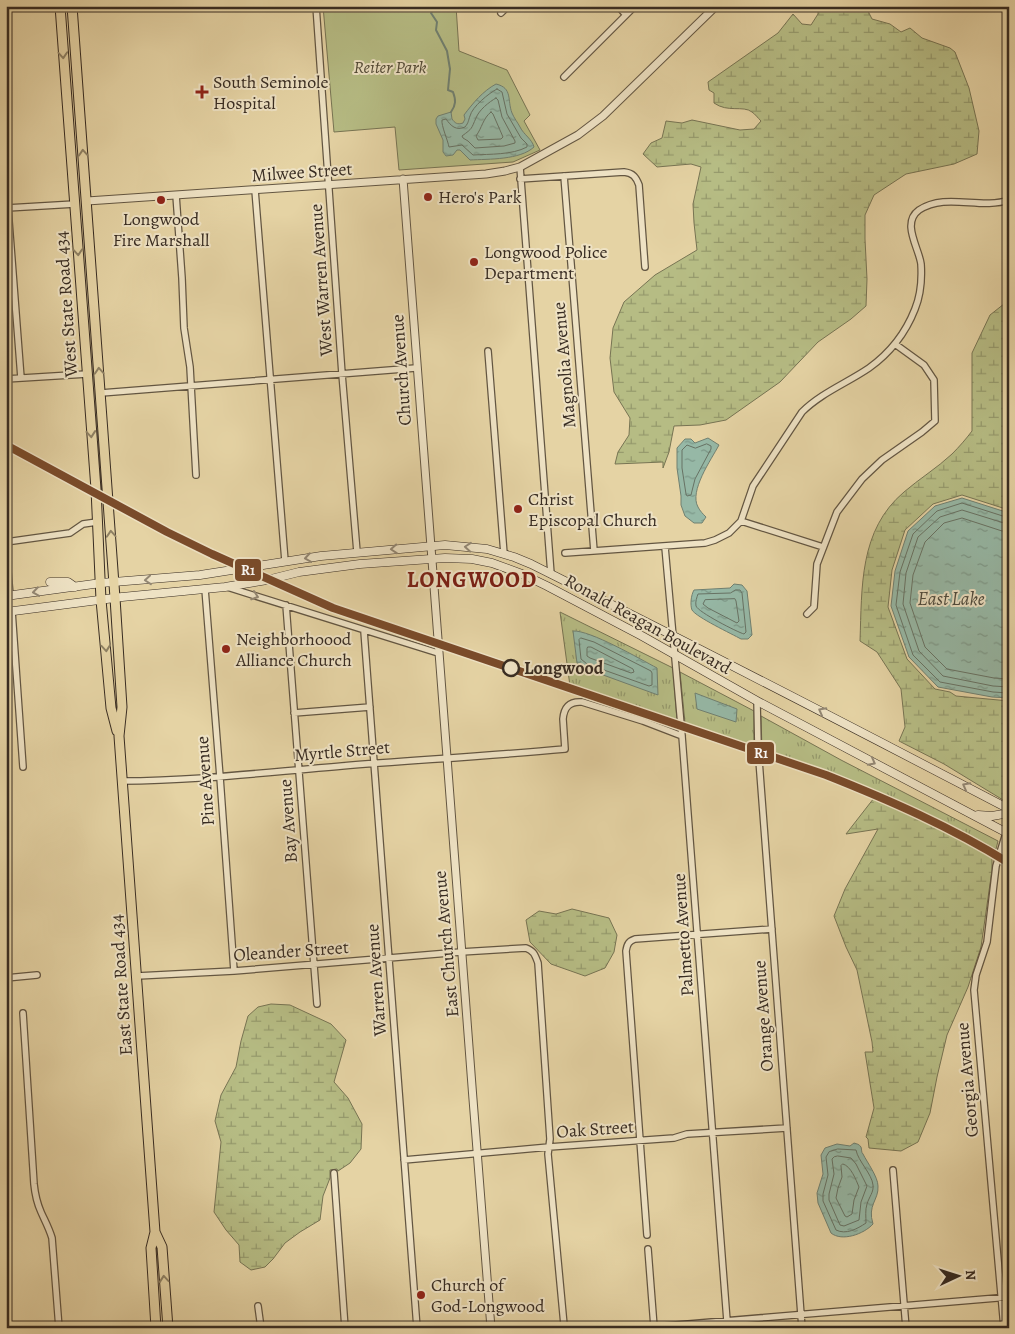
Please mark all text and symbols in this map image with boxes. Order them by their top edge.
one-way arrow [58,51,69,59]
park label: Reiter Park [353,55,427,79]
place label: South Seminole Hospital [213,70,329,115]
marker: South Seminole Hospital [195,85,209,99]
one-way arrow [78,148,89,156]
street label: Milwee Street [251,157,353,187]
place label: Hero's Park [438,185,522,209]
marker: Hero's Park [422,191,434,203]
marker: Longwood Fire Marshall [155,194,167,206]
street label: West Warren Avenue [304,203,338,358]
place label: Longwood Fire Marshall [113,207,210,252]
street label: West State Road 434 [49,230,83,379]
place label: Longwood Police Department [484,240,608,285]
one-way arrow [72,248,83,256]
marker: Longwood Police Department [468,256,480,268]
street label: Magnolia Avenue [547,301,581,429]
street label: Church Avenue [385,313,417,427]
one-way arrow [94,367,105,375]
one-way arrow [86,430,97,438]
place label: Christ Episcopal Church [528,487,658,532]
marker: Christ Episcopal Church [512,503,524,515]
one-way arrow [105,529,116,537]
one-way arrow [463,542,471,553]
one-way arrow [389,543,397,554]
one-way arrow [304,552,313,562]
line badge: R1 [234,558,262,582]
text: R1 [241,561,255,580]
district label: LONGWOOD [407,565,537,595]
street label: Ronald Reagan Boulevard [560,568,736,680]
one-way arrow [143,574,151,585]
one-way arrow [32,586,40,597]
water label: East Lake [917,586,985,612]
one-way arrow [250,590,259,600]
place label: Neighborhoood Alliance Church [235,627,352,672]
marker: Neighborhoood Alliance Church [220,643,232,655]
one-way arrow [100,644,111,652]
place label: Longwood [524,656,604,680]
marker: Longwood [502,659,520,677]
one-way arrow [818,707,827,717]
street label: Pine Avenue [190,735,220,827]
street label: Myrtle Street [293,735,391,767]
line badge: R1 [746,741,775,765]
text: R1 [754,744,768,763]
one-way arrow [867,756,876,766]
street label: Bay Avenue [273,778,303,864]
one-way arrow [962,782,971,792]
street label: East Church Avenue [428,870,464,1018]
street label: Palmetto Avenue [667,873,699,997]
street label: East State Road 434 [104,913,138,1057]
street label: Warren Avenue [360,923,392,1038]
street label: Oleander Street [232,935,350,967]
street label: Orange Avenue [747,959,779,1073]
street label: Georgia Avenue [950,1022,984,1138]
street label: Oak Street [555,1114,635,1144]
north arrow [932,1252,982,1302]
text: N [961,1269,980,1281]
place label: Church of God-Longwood [431,1273,545,1318]
one-way arrow [159,1275,170,1283]
marker: Church of God-Longwood [415,1289,427,1301]

